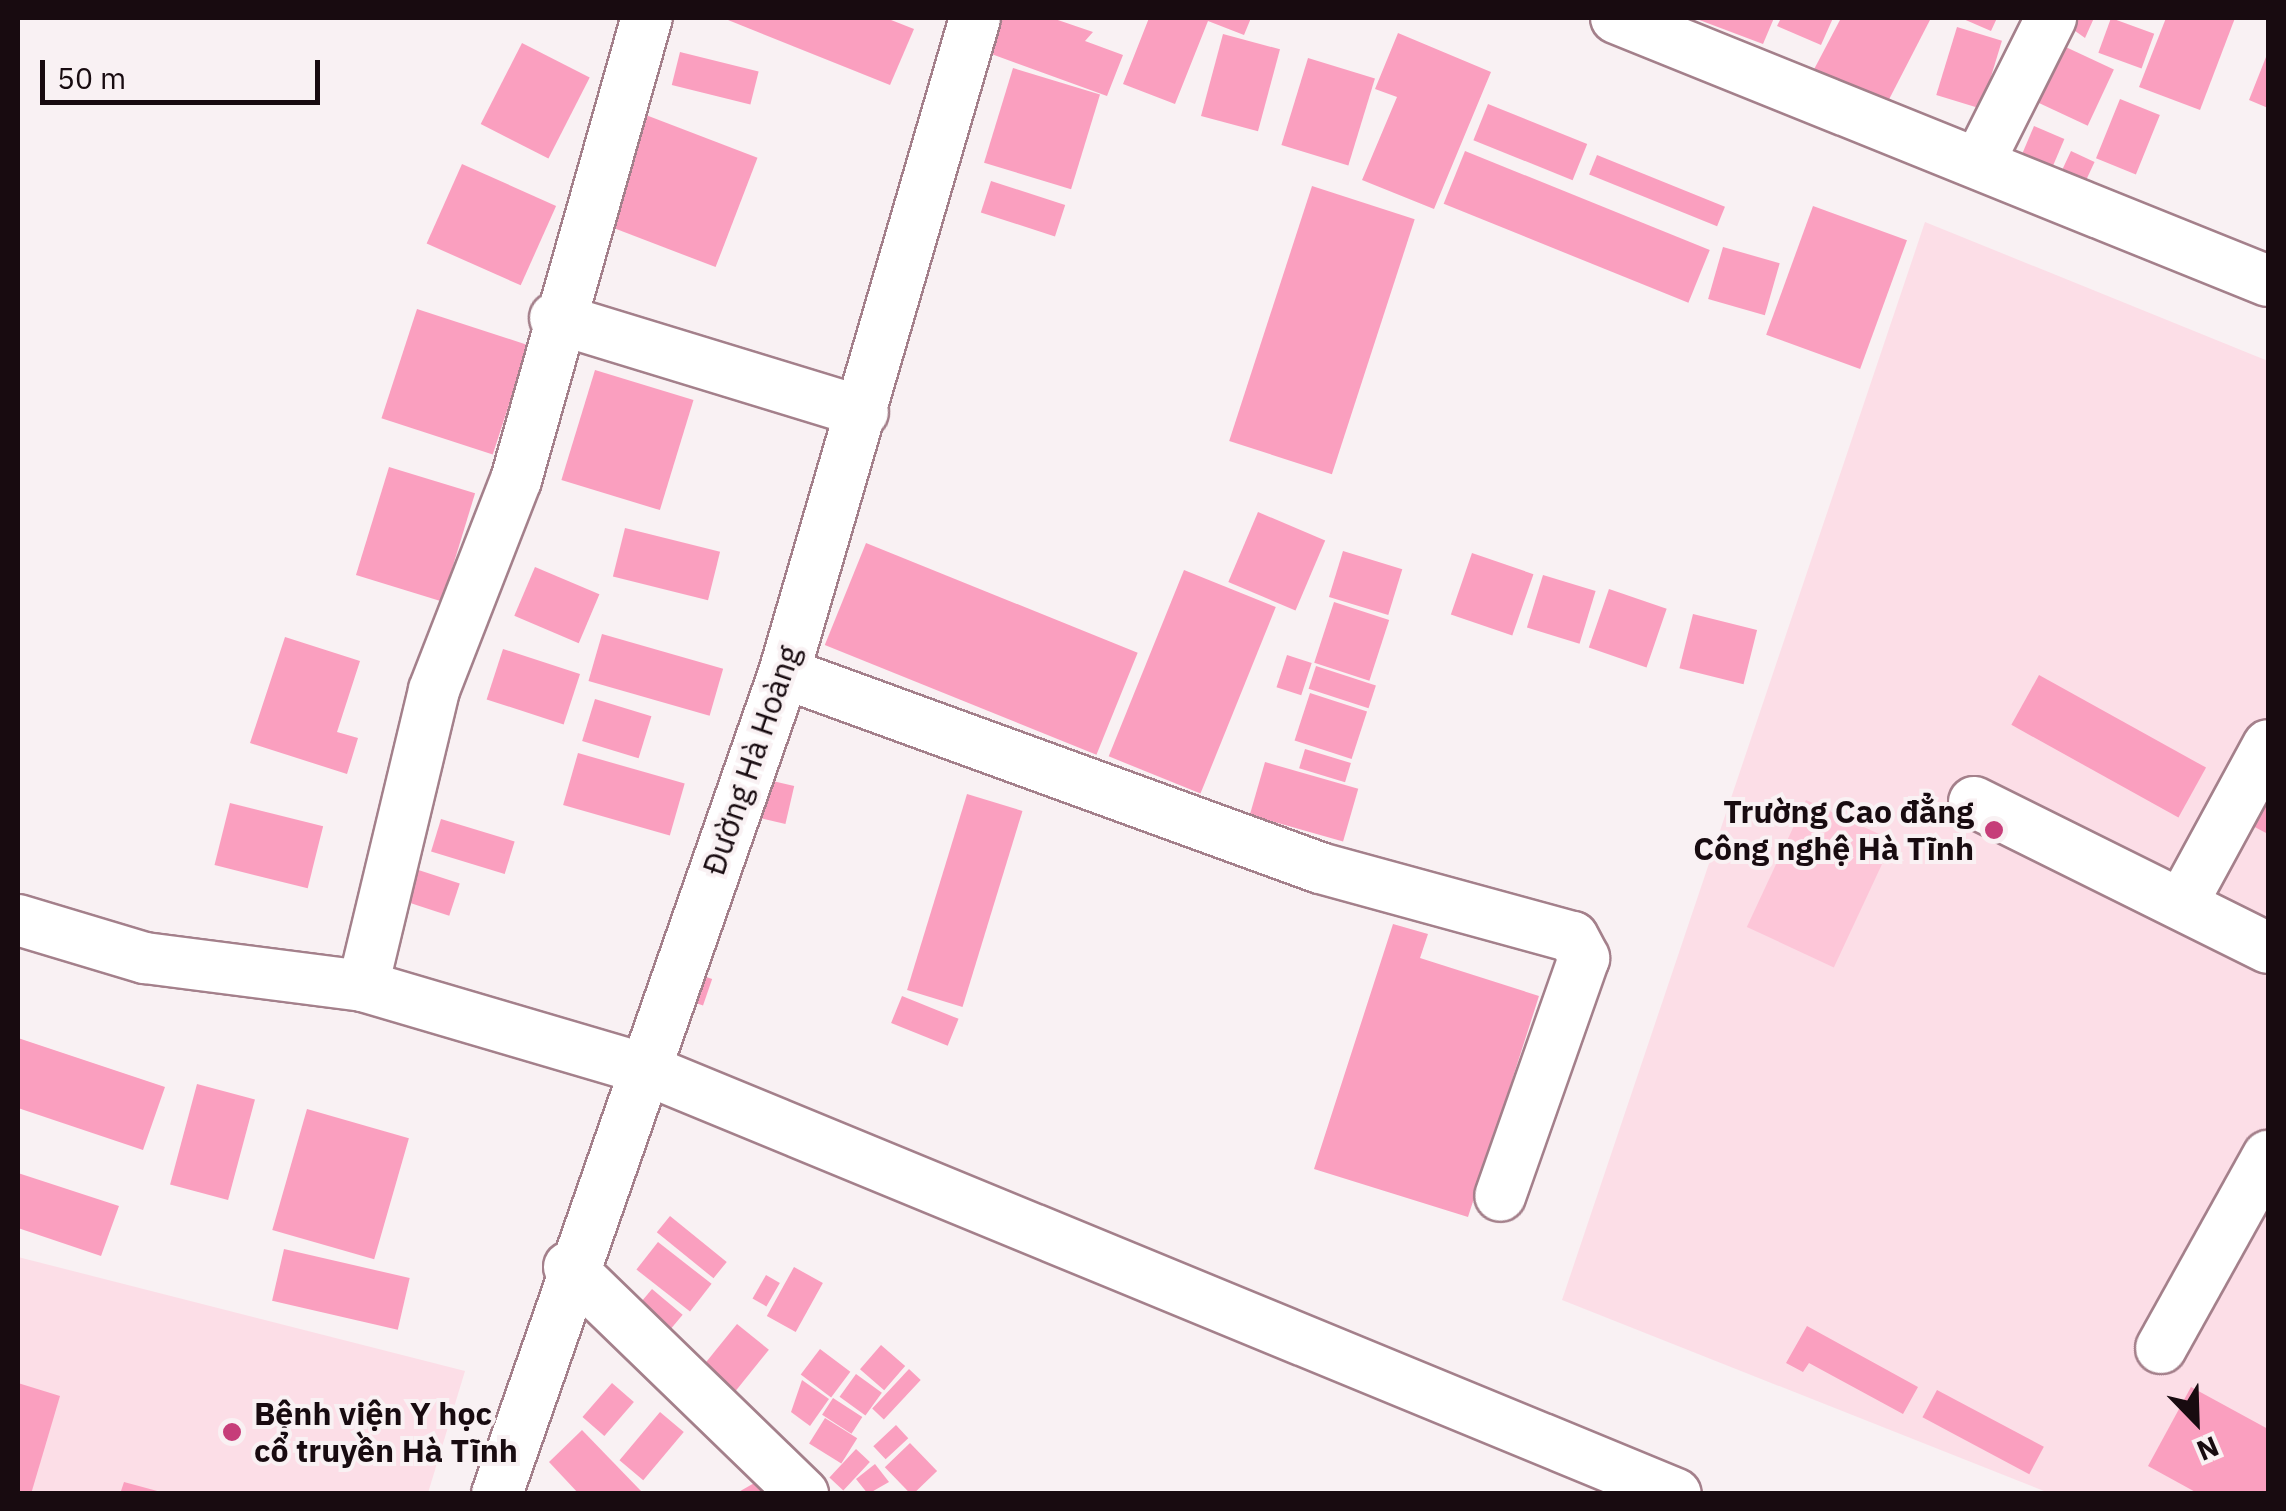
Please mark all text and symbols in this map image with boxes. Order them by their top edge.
scale bar [45,40,325,102]
text: 50 m [57,58,126,97]
street label: Đường Hà Hoàng [694,640,808,880]
place label: Trường Cao đẳng Công nghệ Hà Tĩnh [1693,793,1974,868]
marker: Trường Cao đẳng Công nghệ Hà Tĩnh [1983,819,2005,841]
north arrow [2146,1371,2246,1471]
place label: Bệnh viện Y học cổ truyền Hà Tĩnh [254,1395,518,1470]
marker: Bệnh viện Y học cổ truyền Hà Tĩnh [219,1419,245,1445]
text: N [2191,1428,2224,1470]

